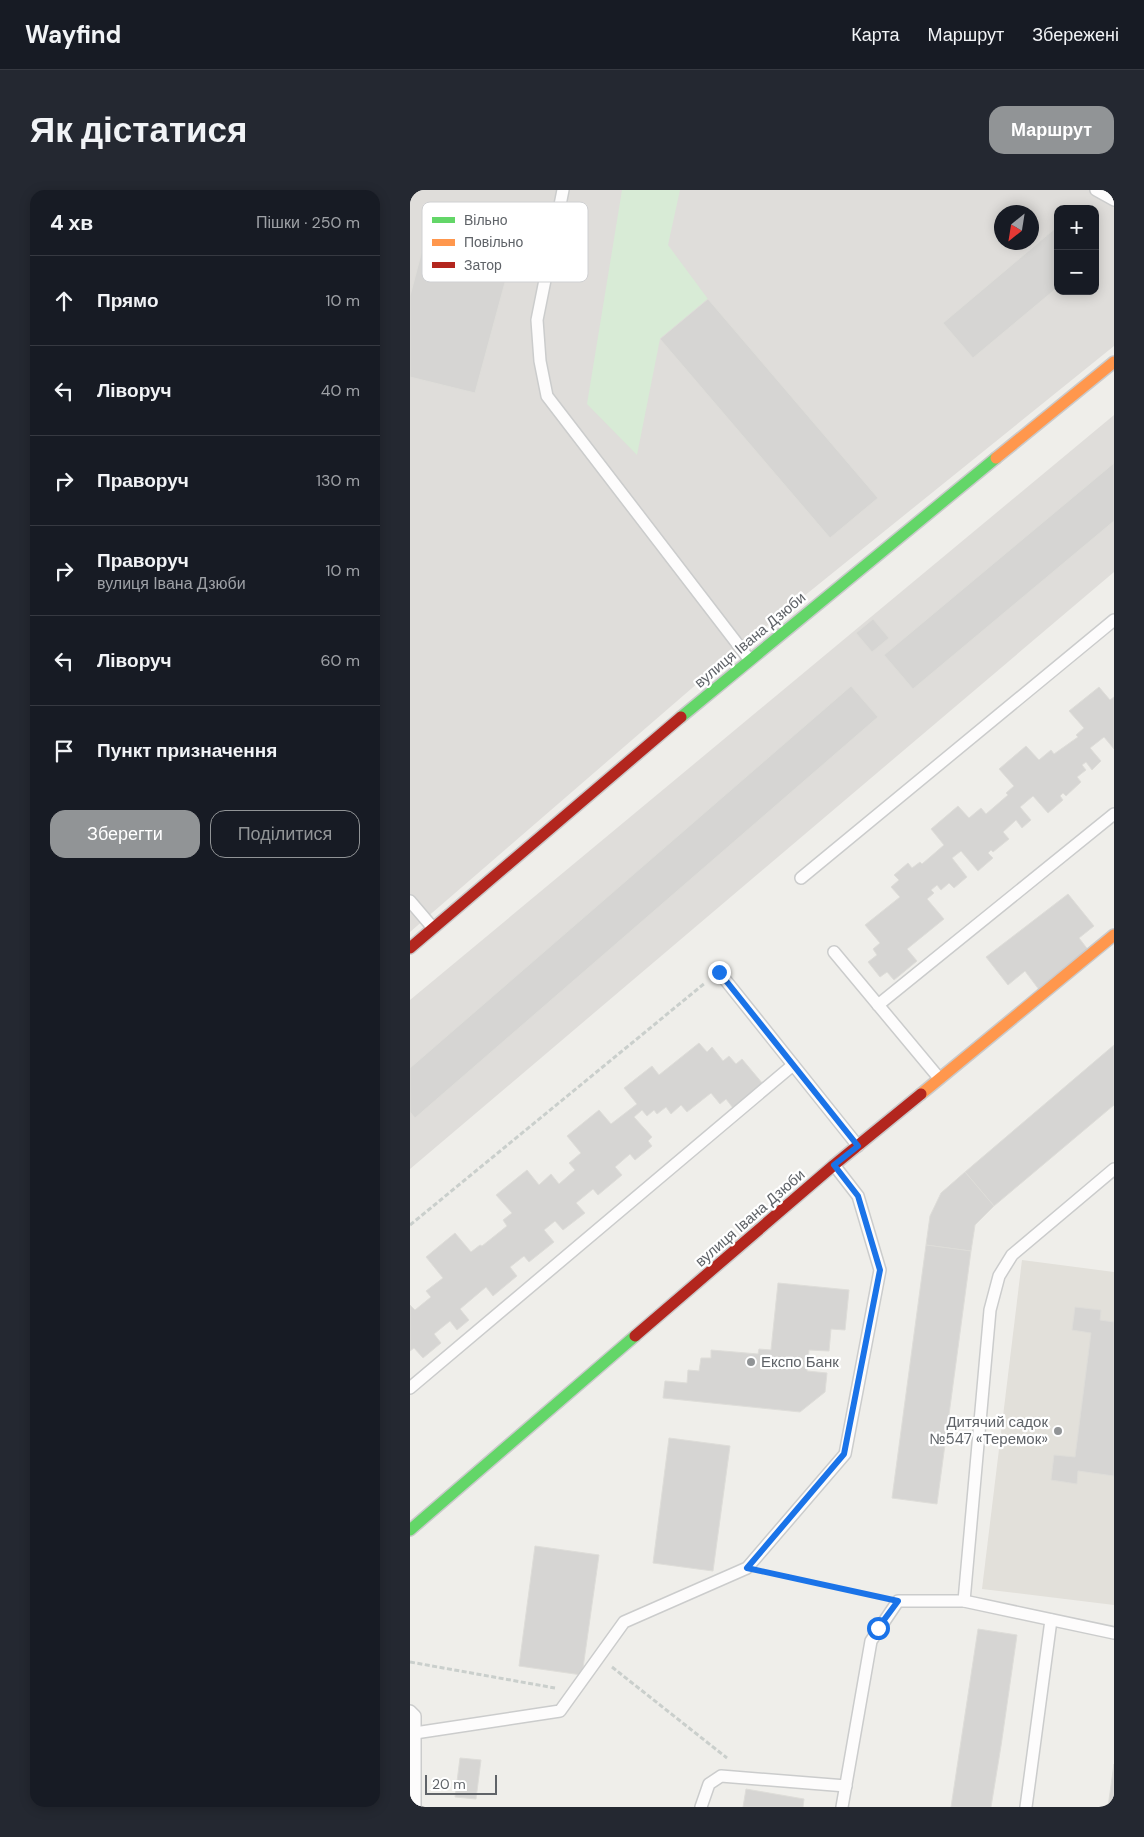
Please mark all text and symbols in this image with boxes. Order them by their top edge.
text: Wayfind [25,19,121,50]
text: Карта [851,23,899,47]
text: Маршрут [927,23,1004,47]
text: Збережені [1032,23,1119,47]
button: Маршрут [989,106,1114,154]
text: Як дістатися [30,107,247,153]
legend [422,202,588,282]
north arrow [994,205,1039,250]
map controls [1054,205,1099,295]
button: + [1054,205,1099,250]
text: 4 хв [50,209,93,237]
text: Вільно [464,211,508,229]
text: Пішки · 250 m [256,212,360,233]
text: Повільно [464,233,524,251]
button: − [1054,250,1099,295]
text: Затор [464,256,502,274]
icon: ahead [50,287,78,315]
text: Прямо [97,288,159,313]
text: 10 m [326,290,360,311]
icon: left [50,377,78,405]
text: Ліворуч [97,378,172,403]
text: 40 m [321,380,360,401]
icon: right [50,467,78,495]
text: Праворуч [97,468,189,493]
text: 130 m [316,470,360,491]
text: Праворуч [97,548,189,573]
icon: right [50,557,78,585]
text: 10 m [326,560,360,581]
text: вулиця Івана Дзюби [97,573,246,594]
street label: вулиця Івана Дзюби [690,588,810,692]
icon: left [50,647,78,675]
text: Ліворуч [97,648,172,673]
text: 60 m [320,650,360,671]
icon: arrive [50,737,78,765]
text: Пункт призначення [97,738,277,763]
button: Зберегти [50,810,200,858]
button: Поділитися [210,810,360,858]
route end [708,961,731,984]
street label: вулиця Івана Дзюби [691,1165,809,1271]
place label: Експо Банк [761,1352,839,1372]
marker: Експо Банк [745,1356,757,1368]
place label: Дитячий садок №547 «Теремок» [930,1412,1048,1449]
marker: Дитячий садок №547 «Теремок» [1052,1425,1064,1437]
route start [867,1617,890,1640]
scale bar [425,1772,498,1795]
text: 20 m [432,1775,466,1793]

